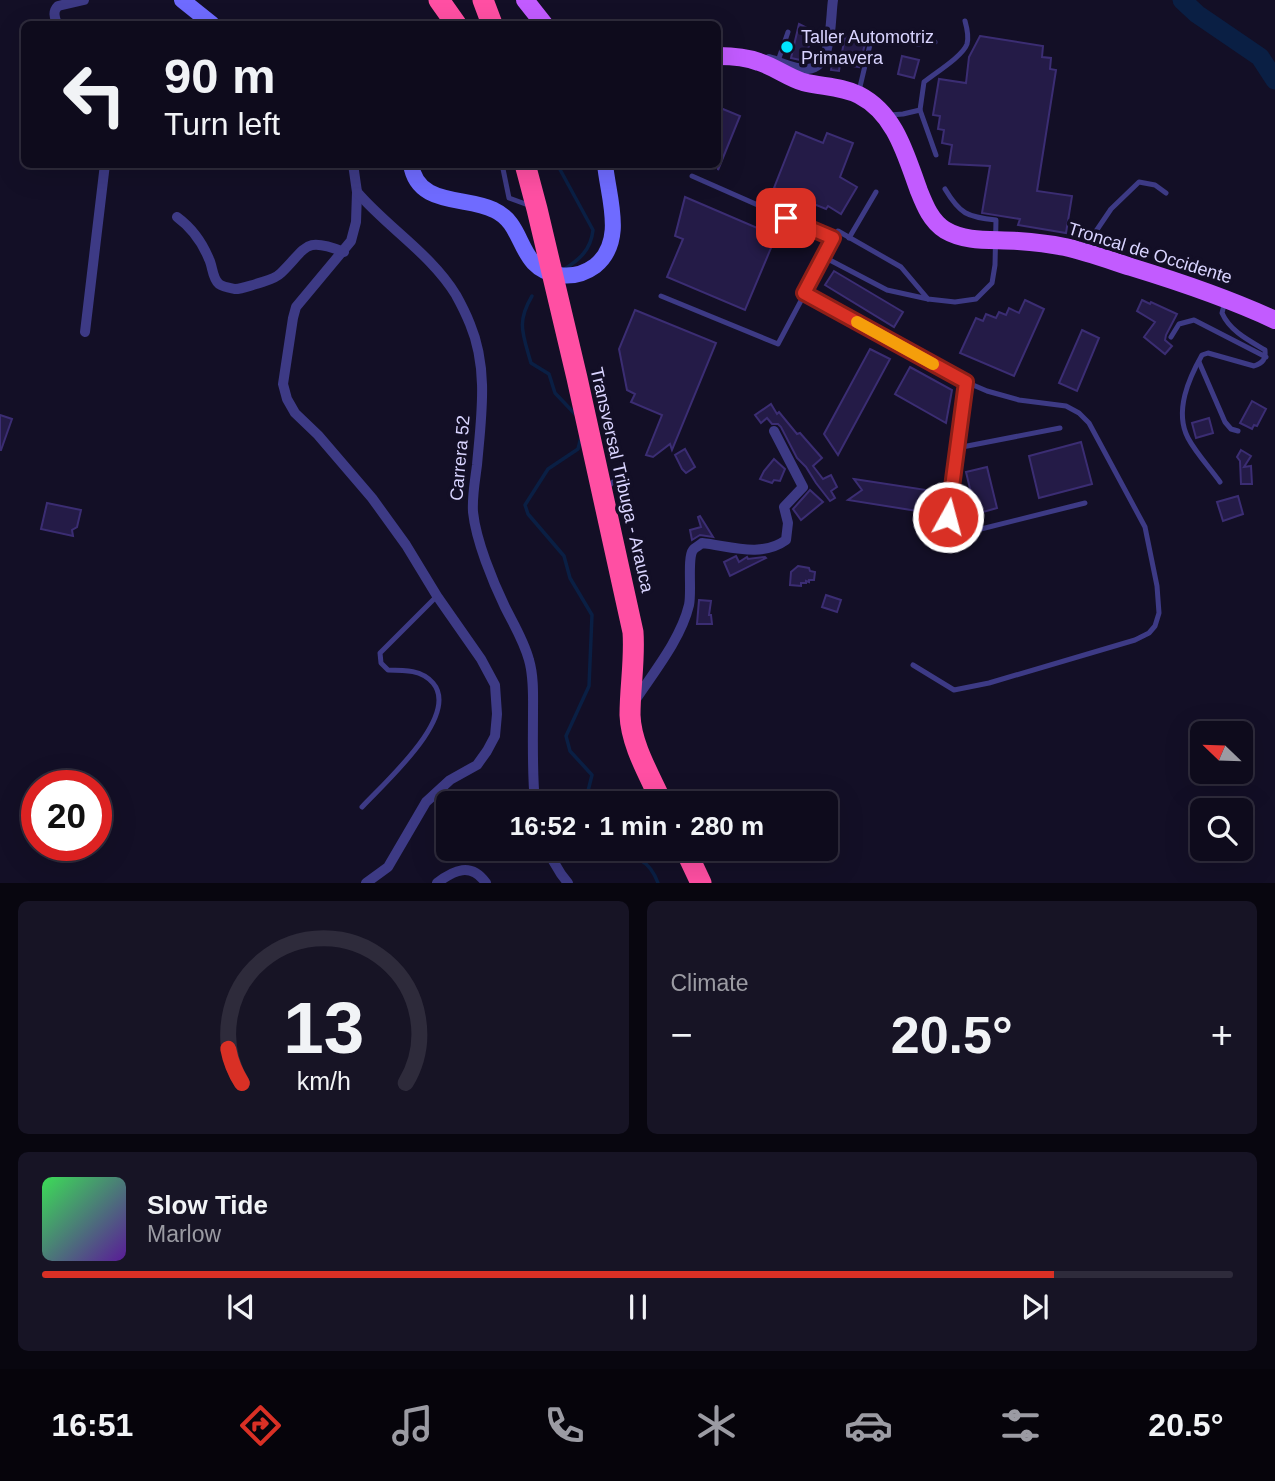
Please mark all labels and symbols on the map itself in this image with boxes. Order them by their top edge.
place label: Taller Automotriz Primavera [801,27,934,68]
marker: Taller Automotriz Primavera [779,39,795,55]
pin [756,188,816,248]
street label: Troncal de Occidente [1066,219,1234,287]
street label: Transversal Tribuga - Arauca [586,365,658,595]
street label: Carrera 52 [446,414,474,502]
position arrow [911,480,985,554]
north arrow [1190,721,1253,784]
speed limit sign: 20 [21,770,112,861]

